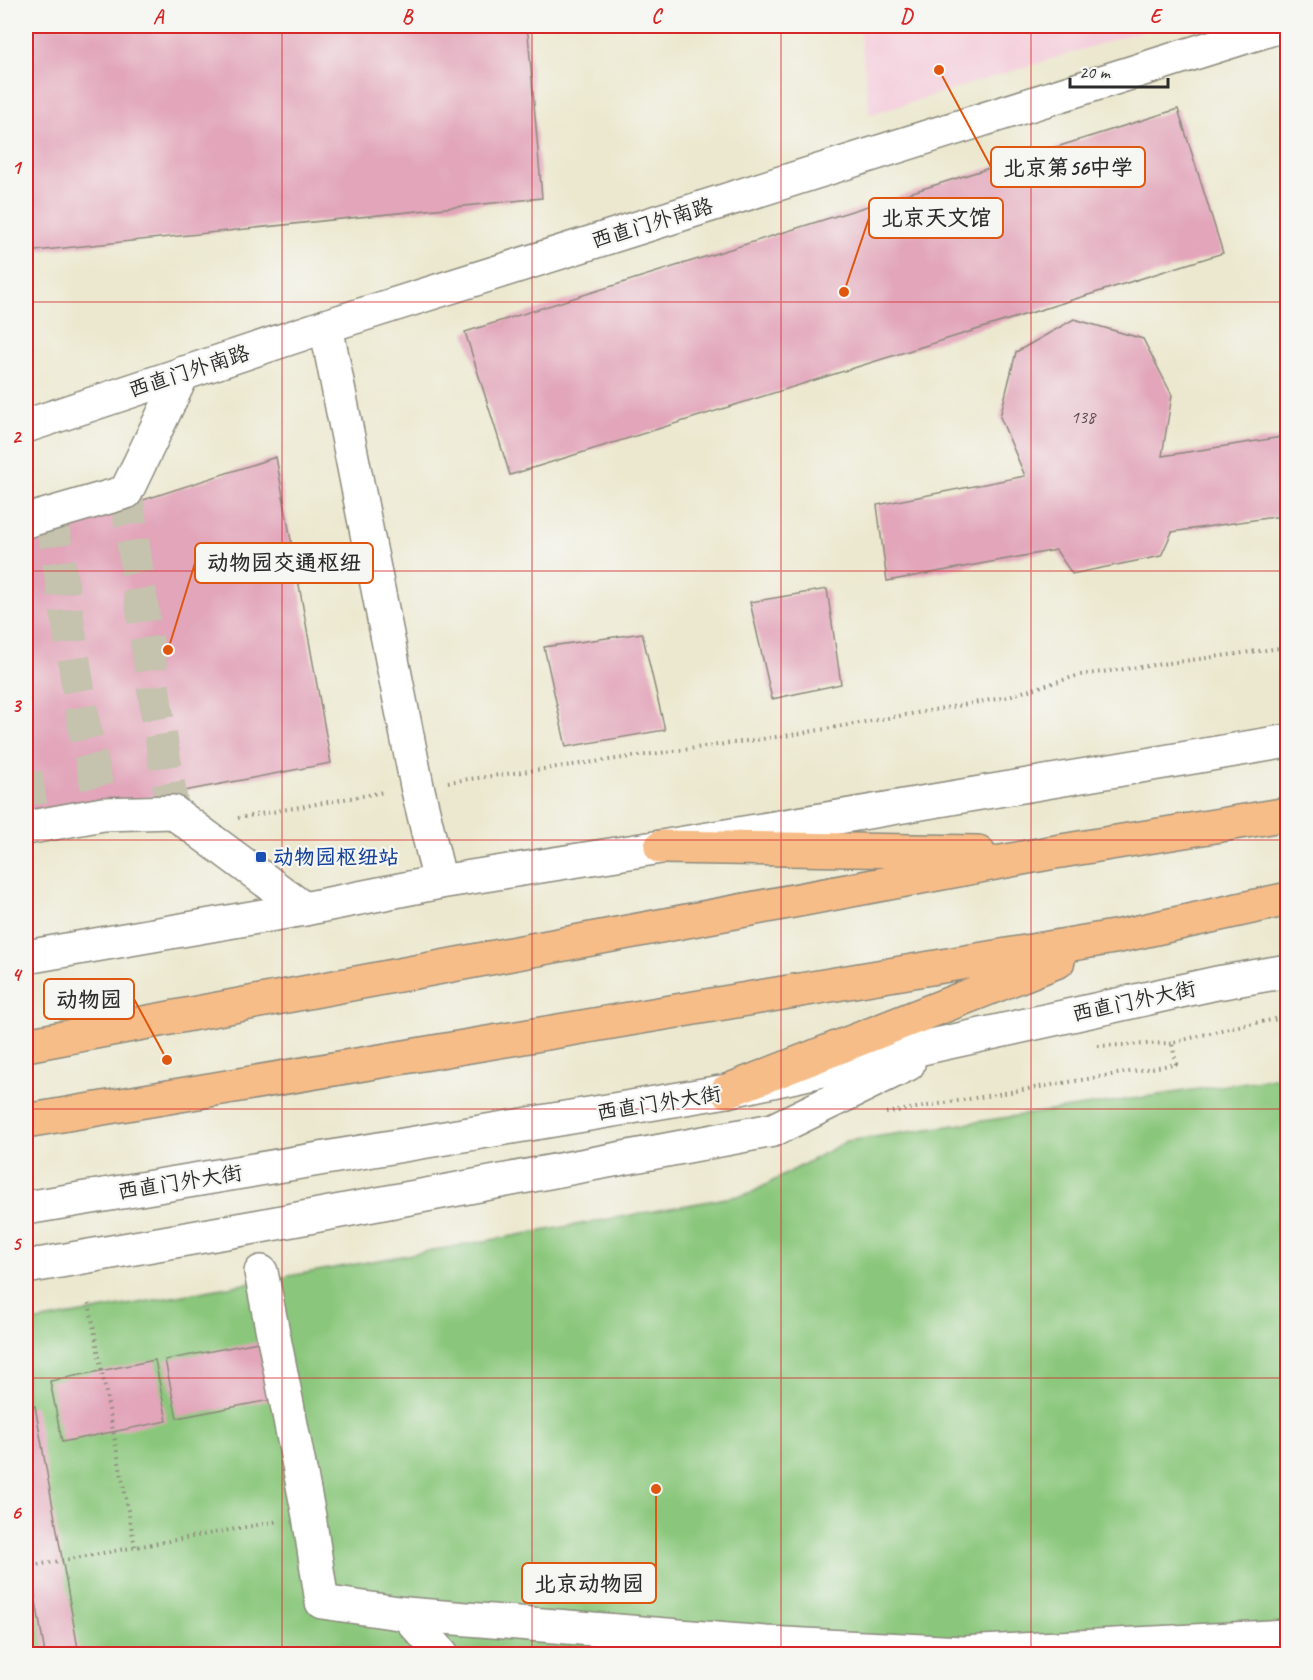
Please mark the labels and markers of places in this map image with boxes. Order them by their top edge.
callout: 北京第56中学 [991,147,1145,187]
callout: 北京天文馆 [869,198,1003,238]
callout: 动物园交通枢纽 [195,543,373,583]
place label: 动物园枢纽站 [273,844,399,870]
marker: 动物园枢纽站 [254,850,268,864]
callout: 动物园 [44,979,134,1019]
callout: 北京动物园 [522,1563,656,1603]

